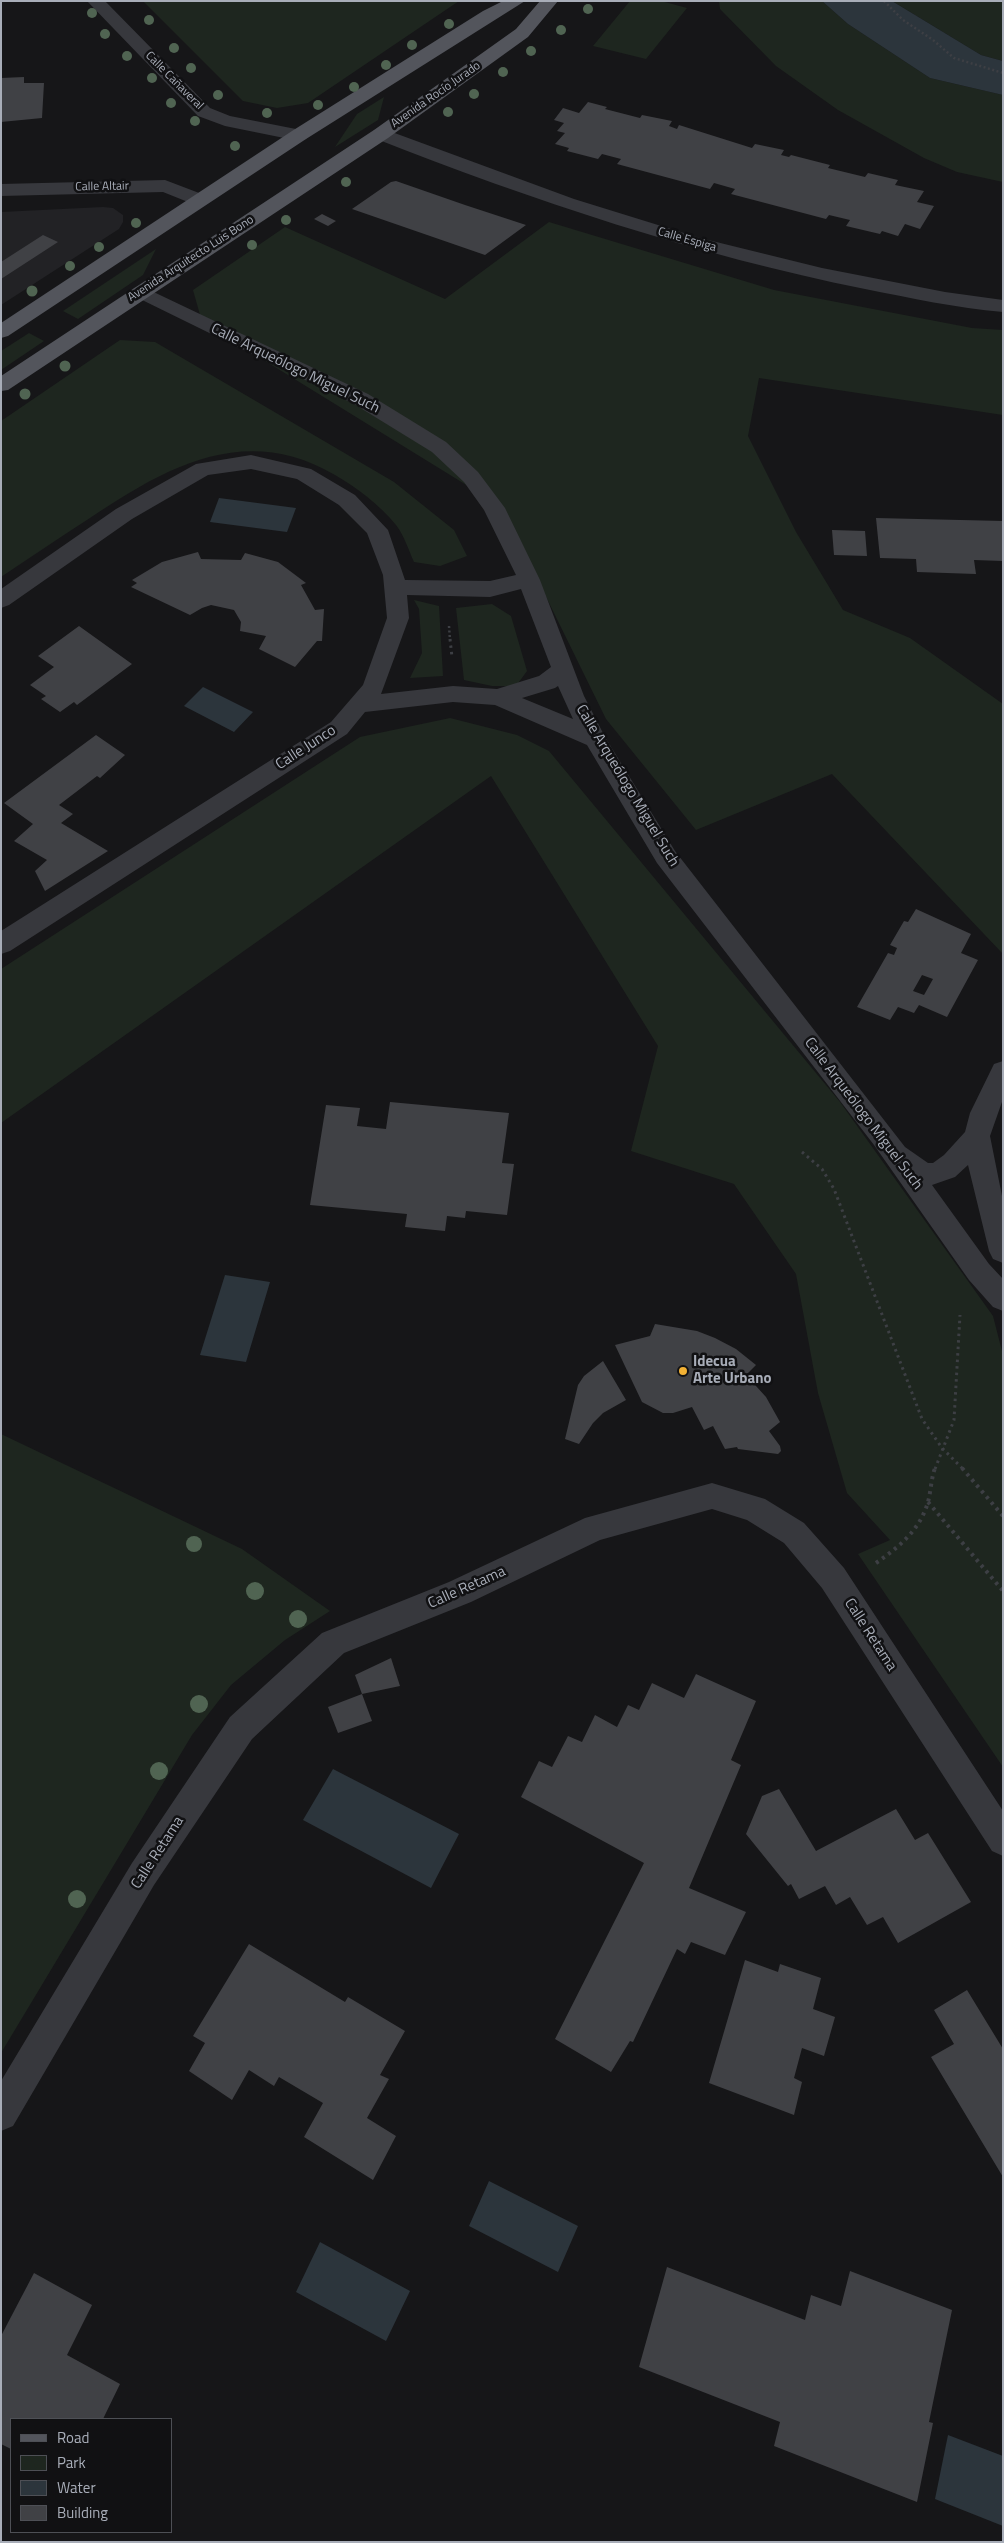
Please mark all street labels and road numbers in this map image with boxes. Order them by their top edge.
street label: Calle Cañaveral [142,49,206,113]
street label: Avenida Rocío Jurado [389,59,483,131]
street label: Calle Altair [75,179,129,195]
street label: Avenida Arquitecto Luis Bono [125,213,257,305]
street label: Calle Espiga [656,225,718,255]
street label: Calle Arqueólogo Miguel Such [208,320,382,418]
street label: Calle Arqueólogo Miguel Such [571,702,683,870]
street label: Calle Junco [272,722,340,774]
street label: Calle Arqueólogo Miguel Such [800,1034,926,1194]
street label: Calle Retama [425,1563,509,1613]
street label: Calle Retama [840,1595,900,1675]
street label: Calle Retama [128,1813,188,1893]

